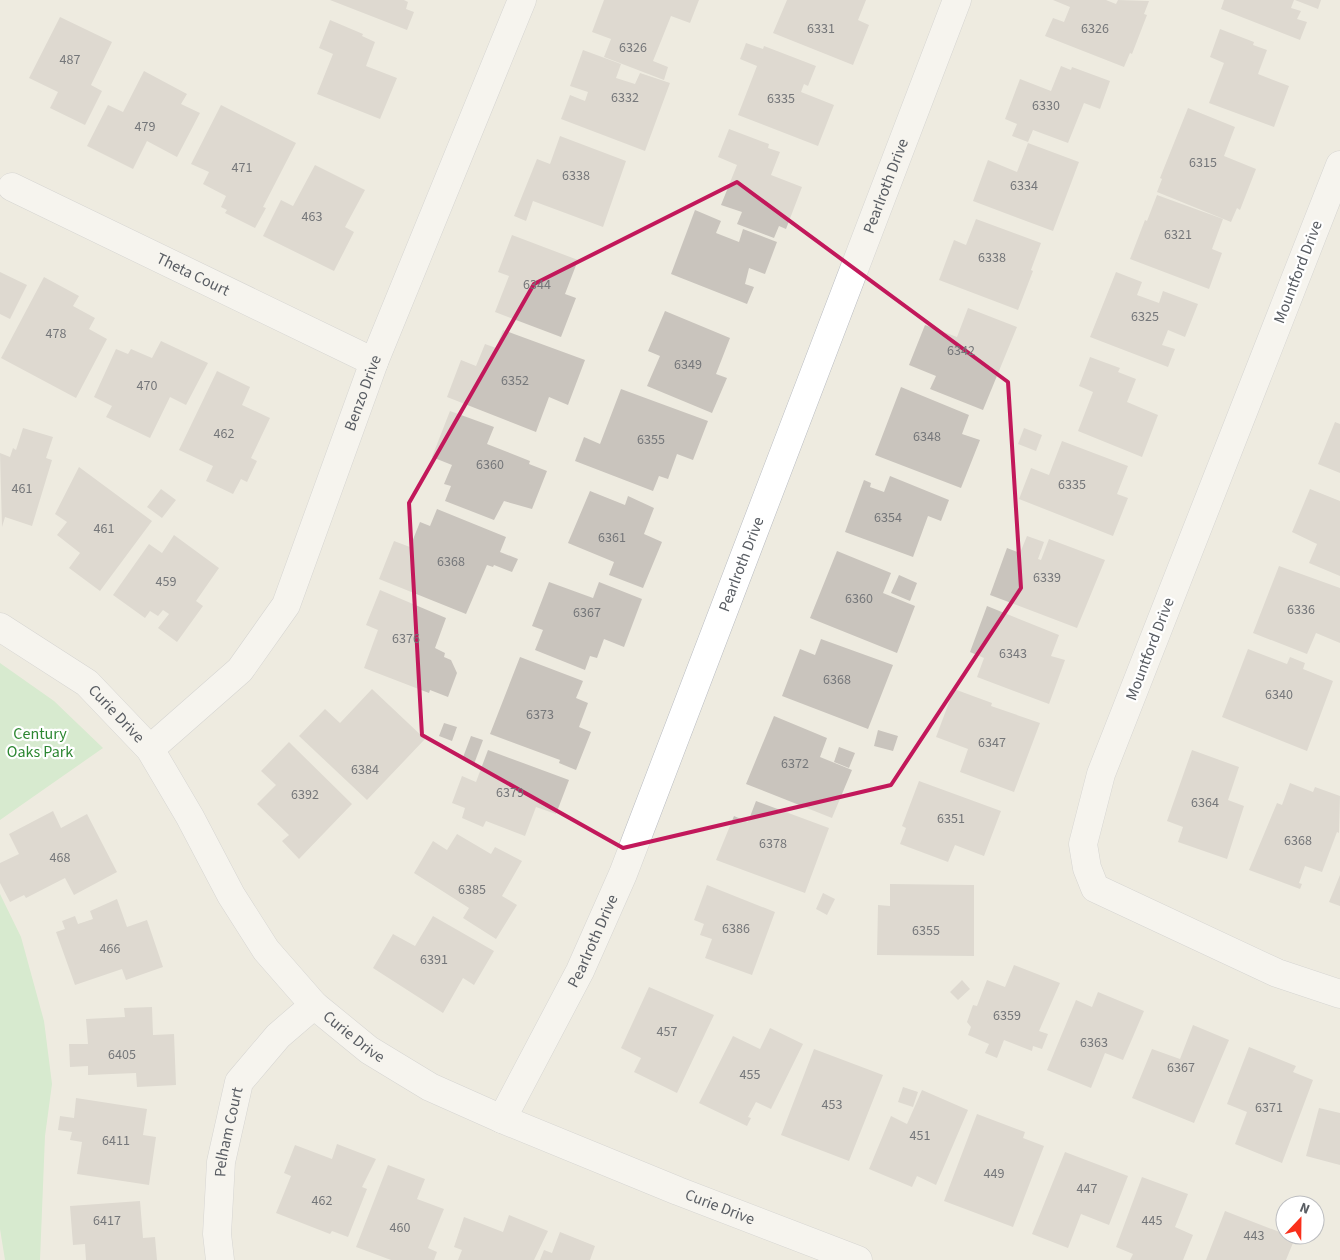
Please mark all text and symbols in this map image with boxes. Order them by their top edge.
house number: 6331 [807,19,835,39]
house number: 6326 [1081,19,1109,39]
house number: 6326 [619,38,647,58]
house number: 487 [60,50,80,70]
house number: 6332 [611,88,639,108]
house number: 6335 [767,89,795,109]
house number: 6330 [1032,96,1060,116]
house number: 479 [135,117,155,137]
street label: Pearlroth Drive [858,135,914,237]
house number: 6315 [1189,153,1217,173]
house number: 471 [232,158,252,178]
house number: 6338 [562,166,590,186]
house number: 6334 [1010,176,1038,196]
house number: 463 [302,207,322,227]
street label: Mountford Drive [1268,217,1328,327]
house number: 6321 [1164,225,1192,245]
street label: Theta Court [153,247,234,302]
house number: 6338 [978,248,1006,268]
house number: 6344 [523,275,551,295]
house number: 6325 [1131,307,1159,327]
house number: 478 [46,324,66,344]
house number: 6342 [947,341,975,361]
street label: Benzo Drive [339,351,387,434]
house number: 6349 [674,355,702,375]
house number: 6352 [501,371,529,391]
house number: 470 [137,376,157,396]
house number: 462 [214,424,234,444]
house number: 6348 [913,427,941,447]
house number: 6355 [637,430,665,450]
house number: 6360 [476,455,504,475]
house number: 6335 [1058,475,1086,495]
house number: 461 [12,479,32,499]
house number: 6354 [874,508,902,528]
street label: Pearlroth Drive [713,514,770,615]
house number: 461 [94,519,114,539]
house number: 6361 [598,528,626,548]
house number: 6368 [437,552,465,572]
house number: 6339 [1033,568,1061,588]
house number: 459 [156,572,176,592]
house number: 6360 [845,589,873,609]
street label: Mountford Drive [1120,594,1180,704]
house number: 6336 [1287,600,1315,620]
house number: 6367 [573,603,601,623]
house number: 6376 [392,629,420,649]
house number: 6343 [999,644,1027,664]
house number: 6368 [823,670,851,690]
street label: Curie Drive [83,680,150,748]
house number: 6340 [1265,685,1293,705]
house number: 6373 [526,705,554,725]
park label: Century Oaks Park [7,723,73,763]
house number: 6347 [978,733,1006,753]
house number: 6372 [781,754,809,774]
house number: 6384 [351,760,379,780]
house number: 6379 [496,783,524,803]
house number: 6392 [291,785,319,805]
house number: 6364 [1191,793,1219,813]
house number: 6351 [937,809,965,829]
house number: 6368 [1284,831,1312,851]
house number: 6378 [759,834,787,854]
house number: 468 [50,848,70,868]
house number: 6385 [458,880,486,900]
street label: Pearlroth Drive [562,891,624,991]
house number: 6386 [722,919,750,939]
house number: 6355 [912,921,940,941]
house number: 466 [100,939,120,959]
house number: 6391 [420,950,448,970]
street label: Curie Drive [318,1006,389,1068]
house number: 6359 [993,1006,1021,1026]
house number: 457 [657,1022,677,1042]
house number: 6363 [1080,1033,1108,1053]
house number: 6405 [108,1045,136,1065]
house number: 6367 [1167,1058,1195,1078]
house number: 455 [740,1065,760,1085]
street label: Pelham Court [209,1084,249,1178]
house number: 453 [822,1095,842,1115]
house number: 6371 [1255,1098,1283,1118]
house number: 451 [910,1126,930,1146]
house number: 6411 [102,1131,130,1151]
house number: 449 [984,1164,1004,1184]
house number: 447 [1077,1179,1097,1199]
street label: Curie Drive [682,1184,758,1230]
house number: 462 [312,1191,332,1211]
north arrow [1275,1195,1325,1245]
text: N [1296,1198,1313,1220]
house number: 6417 [93,1211,121,1231]
house number: 445 [1142,1211,1162,1231]
house number: 460 [390,1218,410,1238]
house number: 443 [1244,1226,1264,1246]

